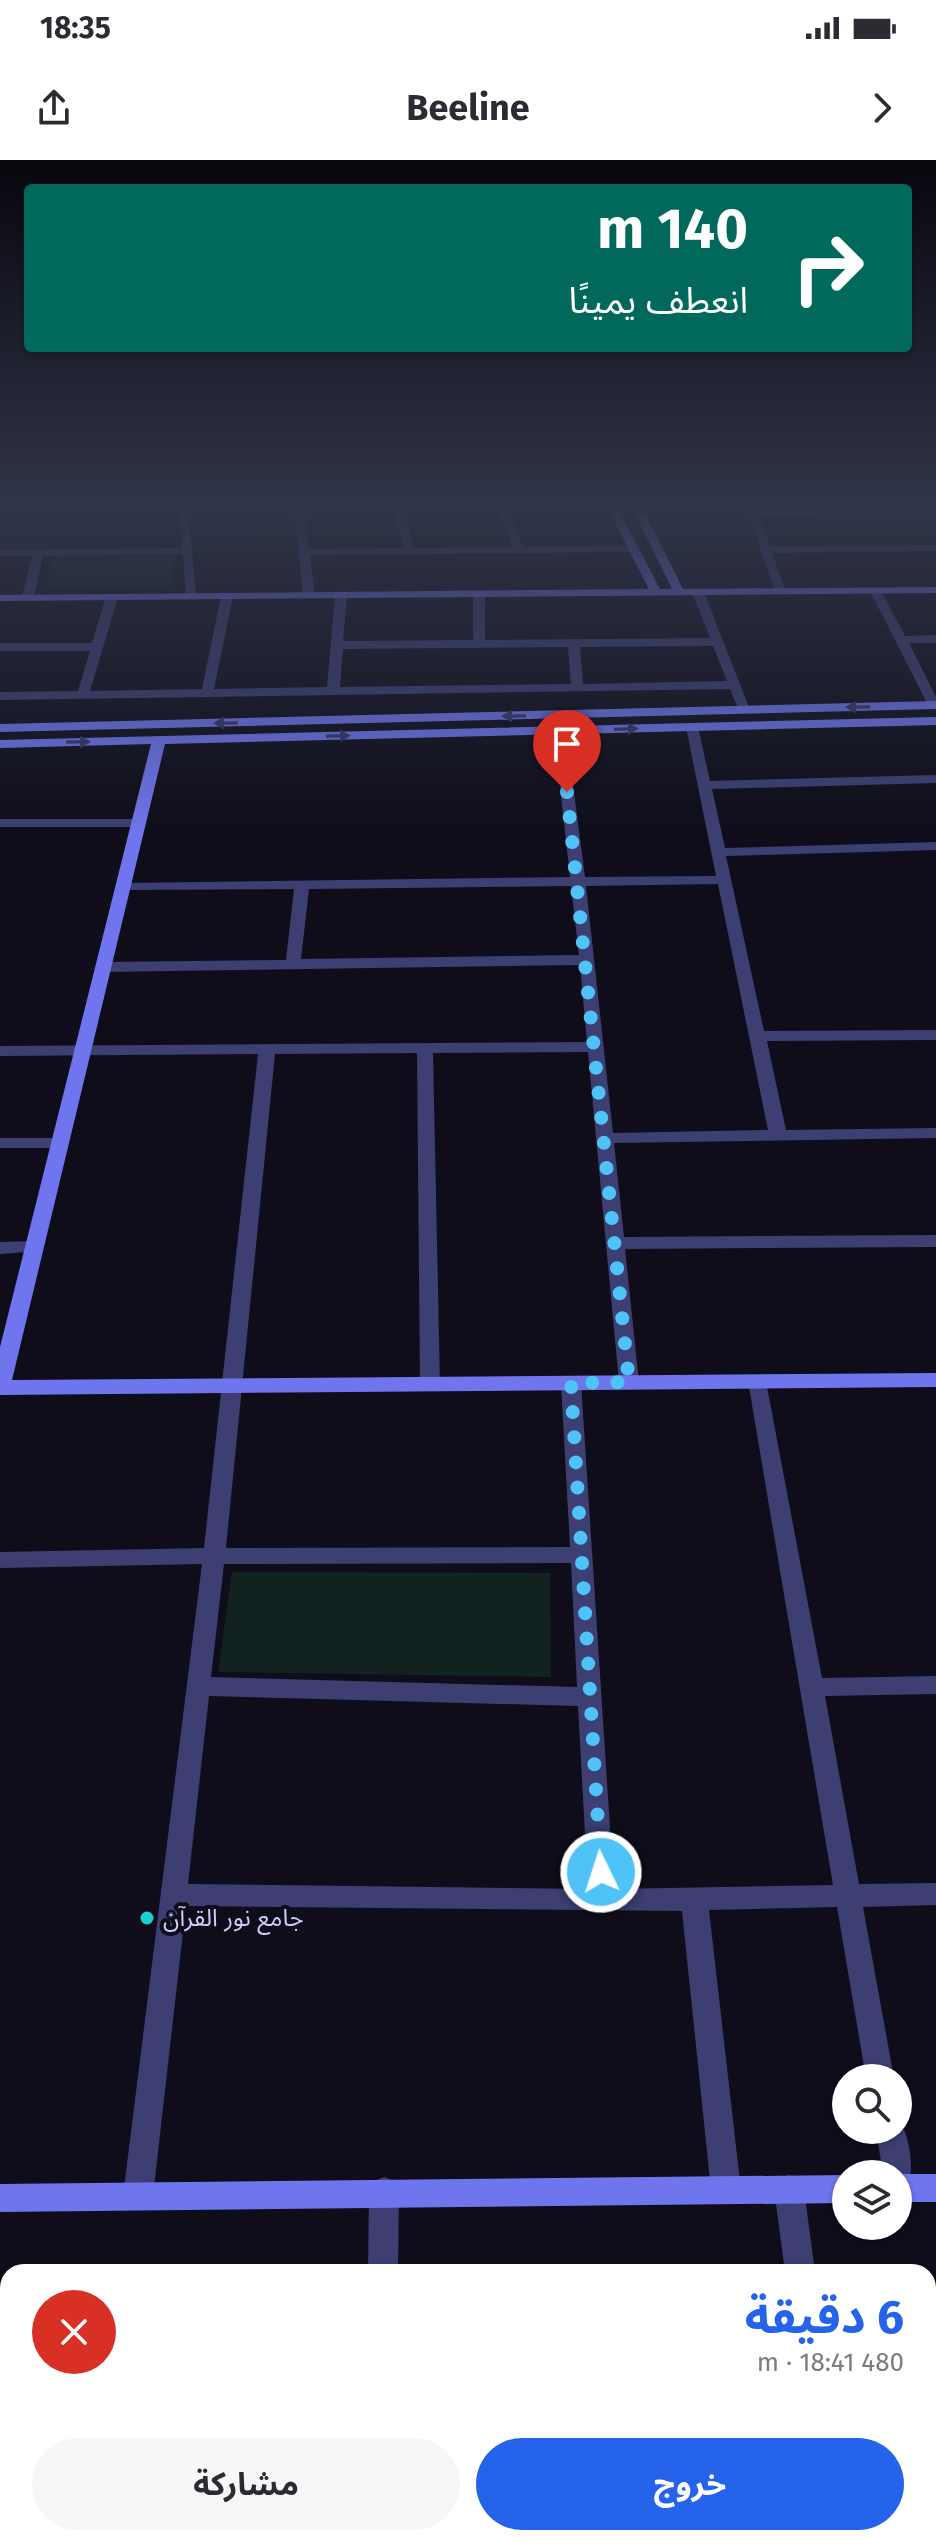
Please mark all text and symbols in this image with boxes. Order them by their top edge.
text: 18:35 [40,10,111,46]
icon: share [32,86,76,130]
text: Beeline [406,86,530,130]
icon: forward [860,86,904,130]
text: 140 m [597,196,748,263]
icon: right [776,216,880,320]
text: انعطف يمينًا [569,279,748,323]
one-way arrow [845,701,870,713]
one-way arrow [501,709,526,722]
pin [533,710,601,792]
one-way arrow [213,716,238,729]
icon: arrive [545,722,589,766]
one-way arrow [614,723,639,736]
one-way arrow [326,730,351,743]
one-way arrow [66,736,91,749]
position arrow [559,1830,643,1914]
place label: جامع نور القرآن [163,1904,304,1935]
marker: جامع نور القرآن [138,1909,156,1927]
map controls [832,2064,912,2240]
button: search [832,2064,912,2144]
button: layers [832,2160,912,2240]
text: 6 دقيقة [745,2288,904,2346]
button: close [32,2290,116,2374]
text: 480 m · 18:41 [757,2347,904,2378]
button: مشاركة [32,2438,460,2530]
button: خروج [476,2438,904,2530]

